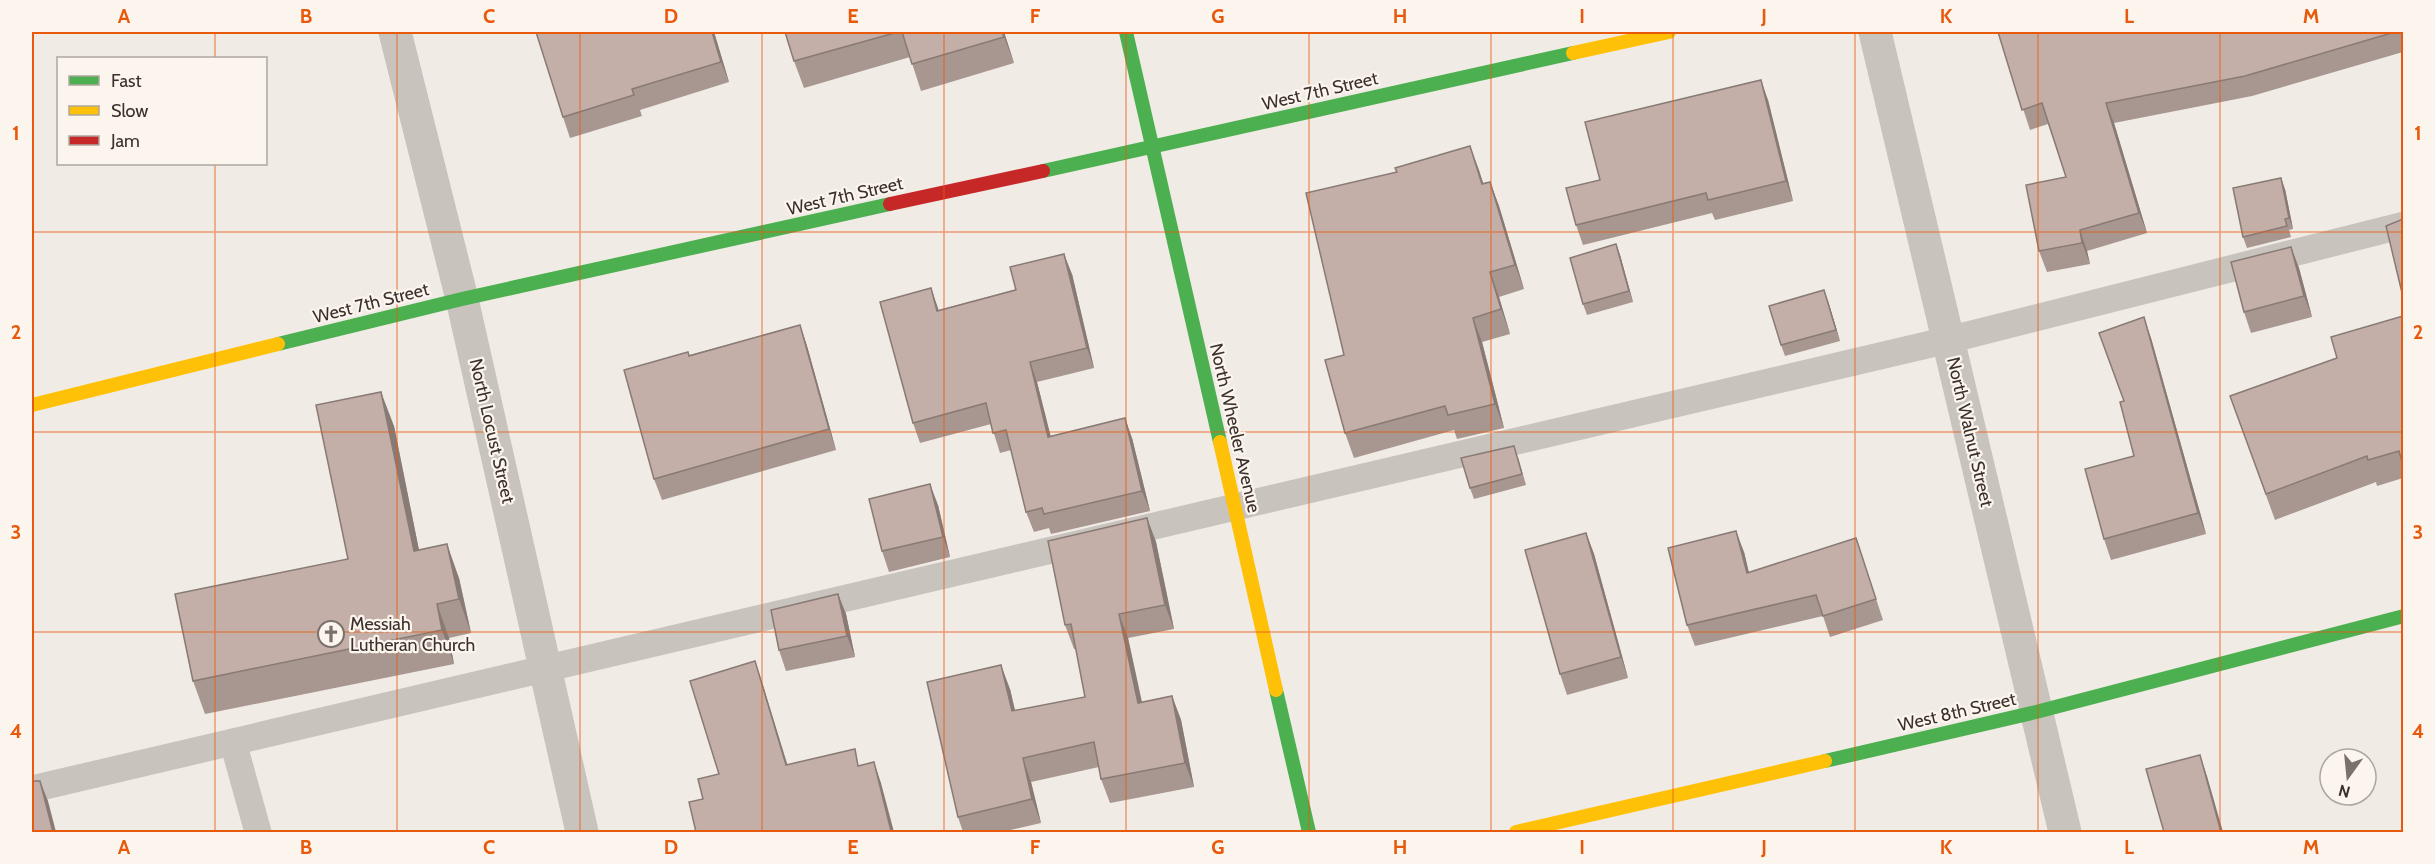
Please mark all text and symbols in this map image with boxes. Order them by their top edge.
text: A [118,4,131,28]
text: B [300,4,312,28]
text: C [483,4,495,28]
text: D [664,4,678,28]
text: E [847,4,859,28]
text: F [1030,4,1041,28]
text: G [1211,4,1225,28]
text: H [1393,4,1407,28]
text: I [1579,4,1585,28]
text: J [1760,4,1767,28]
text: K [1940,4,1953,28]
text: L [2124,4,2134,28]
text: M [2303,4,2319,28]
legend [57,57,267,165]
street label: West 7th Street [1260,67,1380,115]
text: Fast [111,70,142,92]
text: Slow [111,100,148,122]
text: 1 [12,121,20,145]
text: 1 [2414,121,2422,145]
text: Jam [110,130,140,152]
street label: West 7th Street [785,172,905,220]
street label: West 7th Street [311,278,431,328]
text: 2 [11,320,21,344]
text: 2 [2413,320,2423,344]
street label: North Wheeler Avenue [1205,341,1265,515]
street label: North Walnut Street [1942,355,1998,509]
street label: North Locust Street [465,356,519,506]
text: 3 [11,520,21,544]
text: 3 [2413,520,2423,544]
place label: Messiah Lutheran Church [350,613,475,656]
church icon: Messiah Lutheran Church [316,619,346,649]
street label: West 8th Street [1896,688,2018,736]
text: 4 [10,719,22,743]
text: 4 [2412,719,2424,743]
north arrow [2318,747,2378,807]
text: N [2336,780,2352,802]
text: A [118,835,131,859]
text: B [300,835,312,859]
text: C [483,835,495,859]
text: D [664,835,678,859]
text: E [847,835,859,859]
text: F [1030,835,1041,859]
text: G [1211,835,1225,859]
text: H [1393,835,1407,859]
text: I [1579,835,1585,859]
text: J [1760,835,1767,859]
text: K [1940,835,1953,859]
text: L [2124,835,2134,859]
text: M [2303,835,2319,859]

